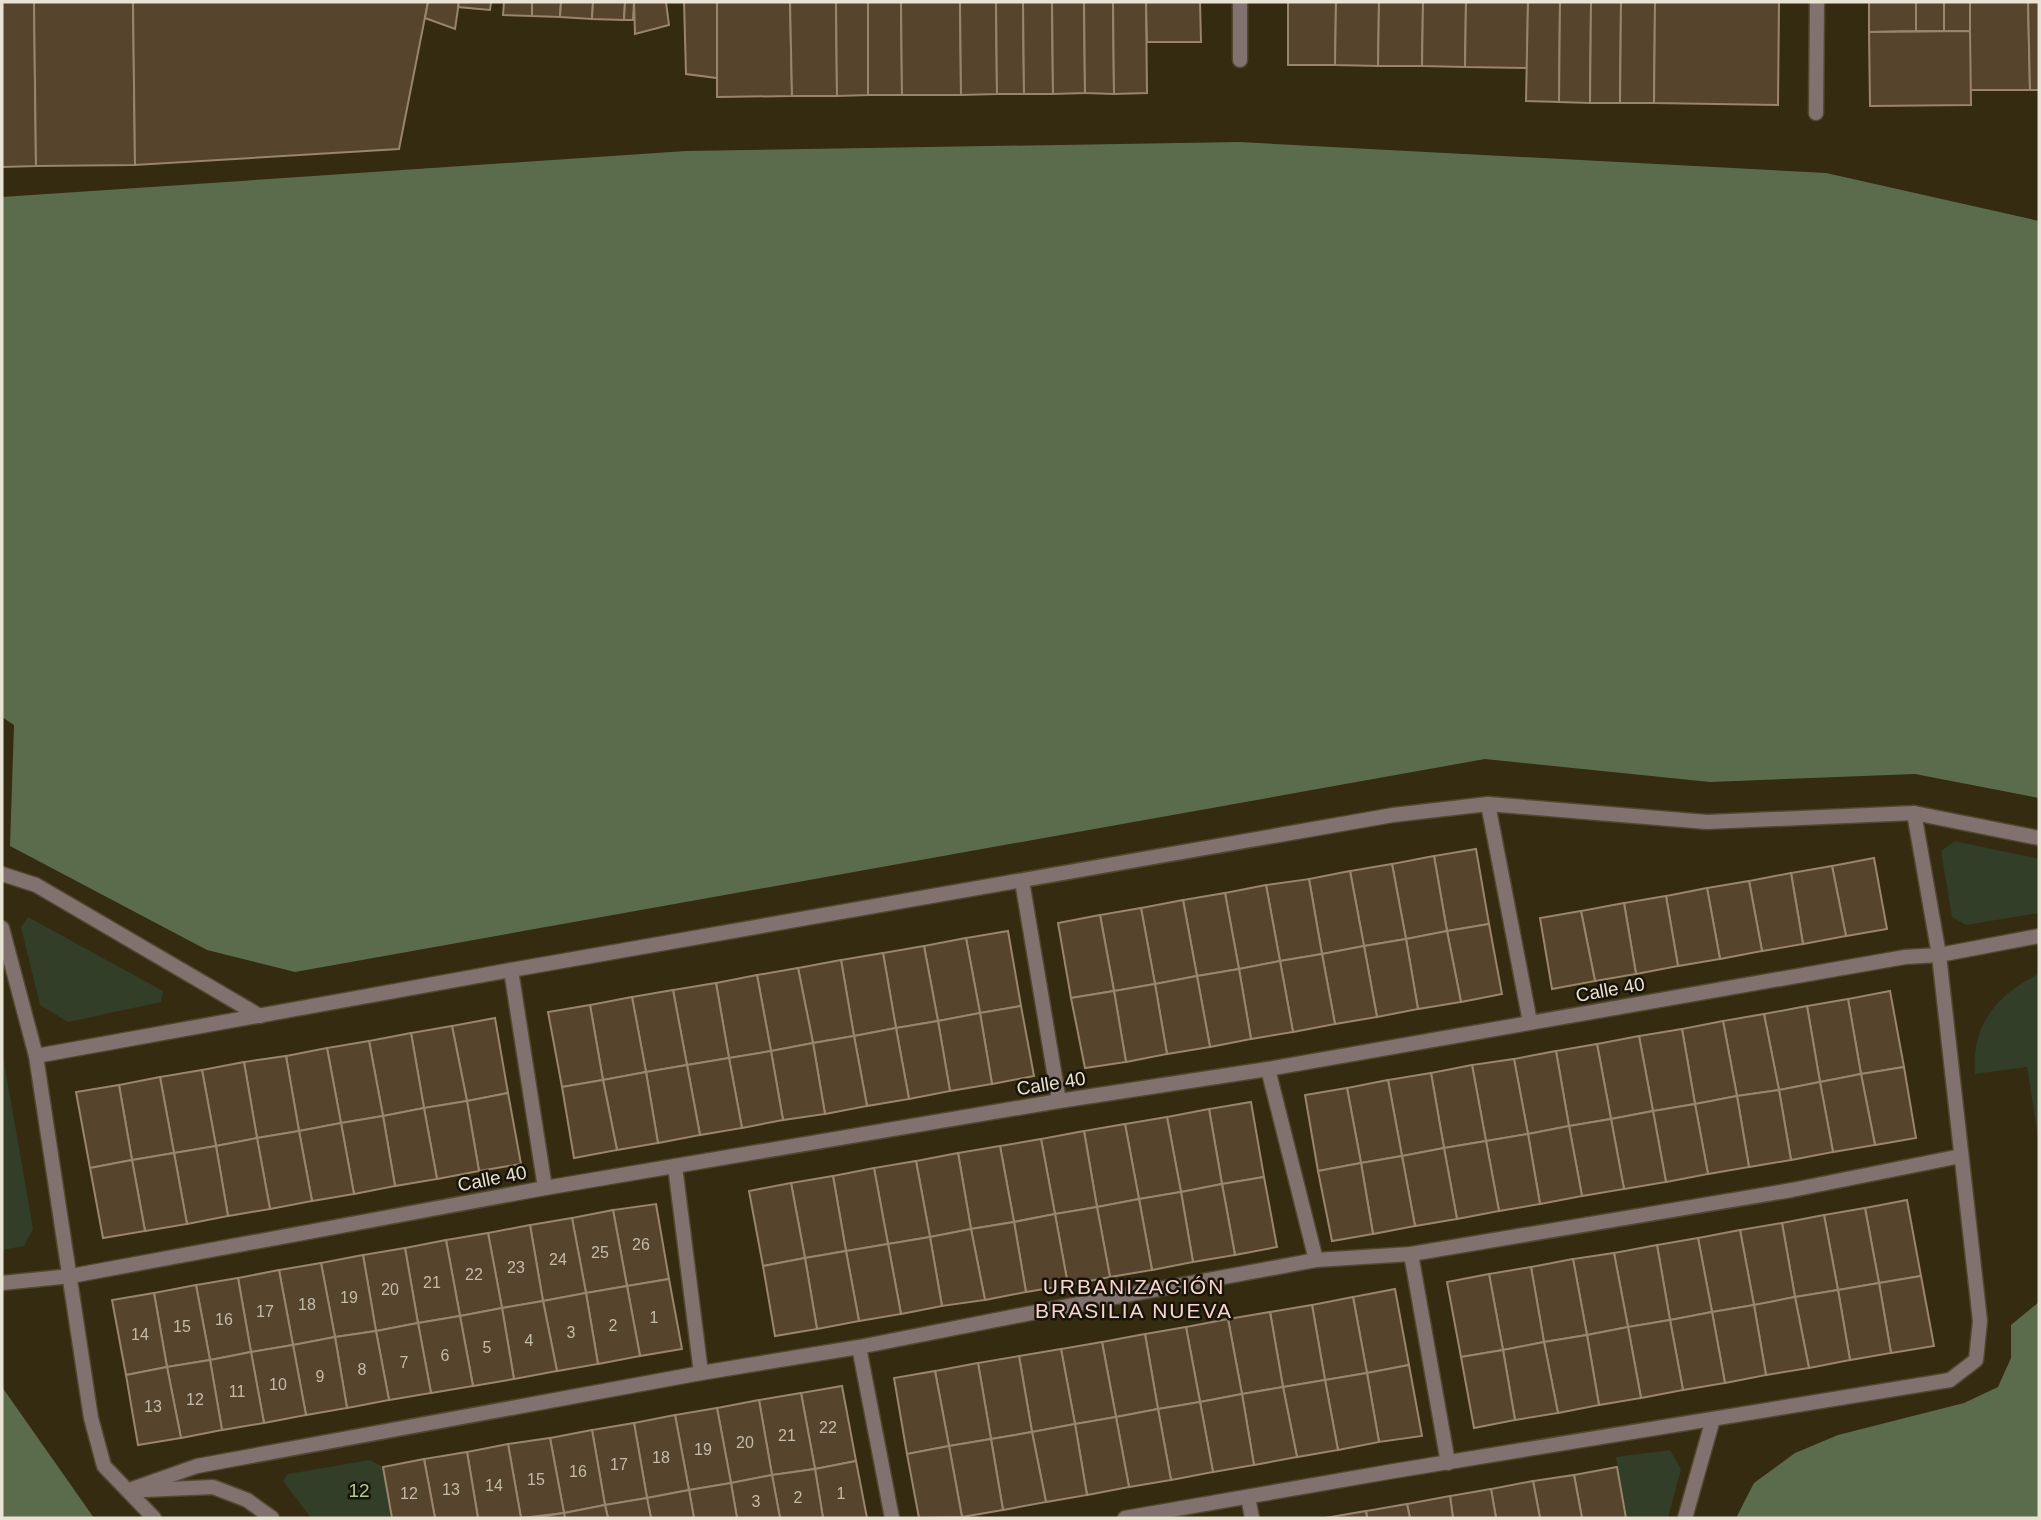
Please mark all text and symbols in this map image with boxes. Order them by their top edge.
street label: Calle 40 [1574,973,1646,1006]
street label: Calle 40 [1015,1068,1087,1099]
street label: Calle 40 [456,1162,528,1195]
house number: 26 [632,1236,650,1253]
house number: 25 [591,1244,609,1261]
house number: 24 [549,1251,567,1268]
house number: 23 [507,1259,525,1276]
house number: 22 [465,1266,483,1283]
house number: 21 [423,1274,441,1291]
district label: URBANIZACIÓN BRASILIA NUEVA [1035,1275,1233,1322]
house number: 20 [381,1281,399,1298]
house number: 19 [340,1289,358,1306]
house number: 18 [298,1296,316,1313]
house number: 17 [256,1303,274,1320]
house number: 1 [650,1309,659,1326]
house number: 16 [215,1311,233,1328]
house number: 2 [609,1317,618,1334]
house number: 15 [173,1318,191,1335]
house number: 3 [567,1324,576,1341]
house number: 14 [131,1326,149,1343]
house number: 4 [525,1332,534,1349]
house number: 5 [483,1339,492,1356]
house number: 6 [441,1347,450,1364]
house number: 7 [400,1354,409,1371]
house number: 8 [358,1361,367,1378]
house number: 9 [316,1368,325,1385]
house number: 10 [269,1376,287,1393]
house number: 11 [229,1383,245,1400]
house number: 12 [186,1391,204,1408]
house number: 13 [144,1398,162,1415]
house number: 22 [819,1419,837,1436]
house number: 21 [778,1427,796,1444]
house number: 20 [736,1434,754,1451]
house number: 19 [694,1441,712,1458]
house number: 18 [652,1449,670,1466]
house number: 17 [610,1456,628,1473]
house number: 16 [569,1463,587,1480]
house number: 15 [527,1471,545,1488]
house number: 14 [485,1477,503,1494]
park label: 12 [348,1480,370,1501]
house number: 13 [442,1481,460,1498]
house number: 12 [400,1485,418,1502]
house number: 1 [837,1485,846,1502]
house number: 2 [794,1489,803,1506]
house number: 3 [752,1493,761,1510]

